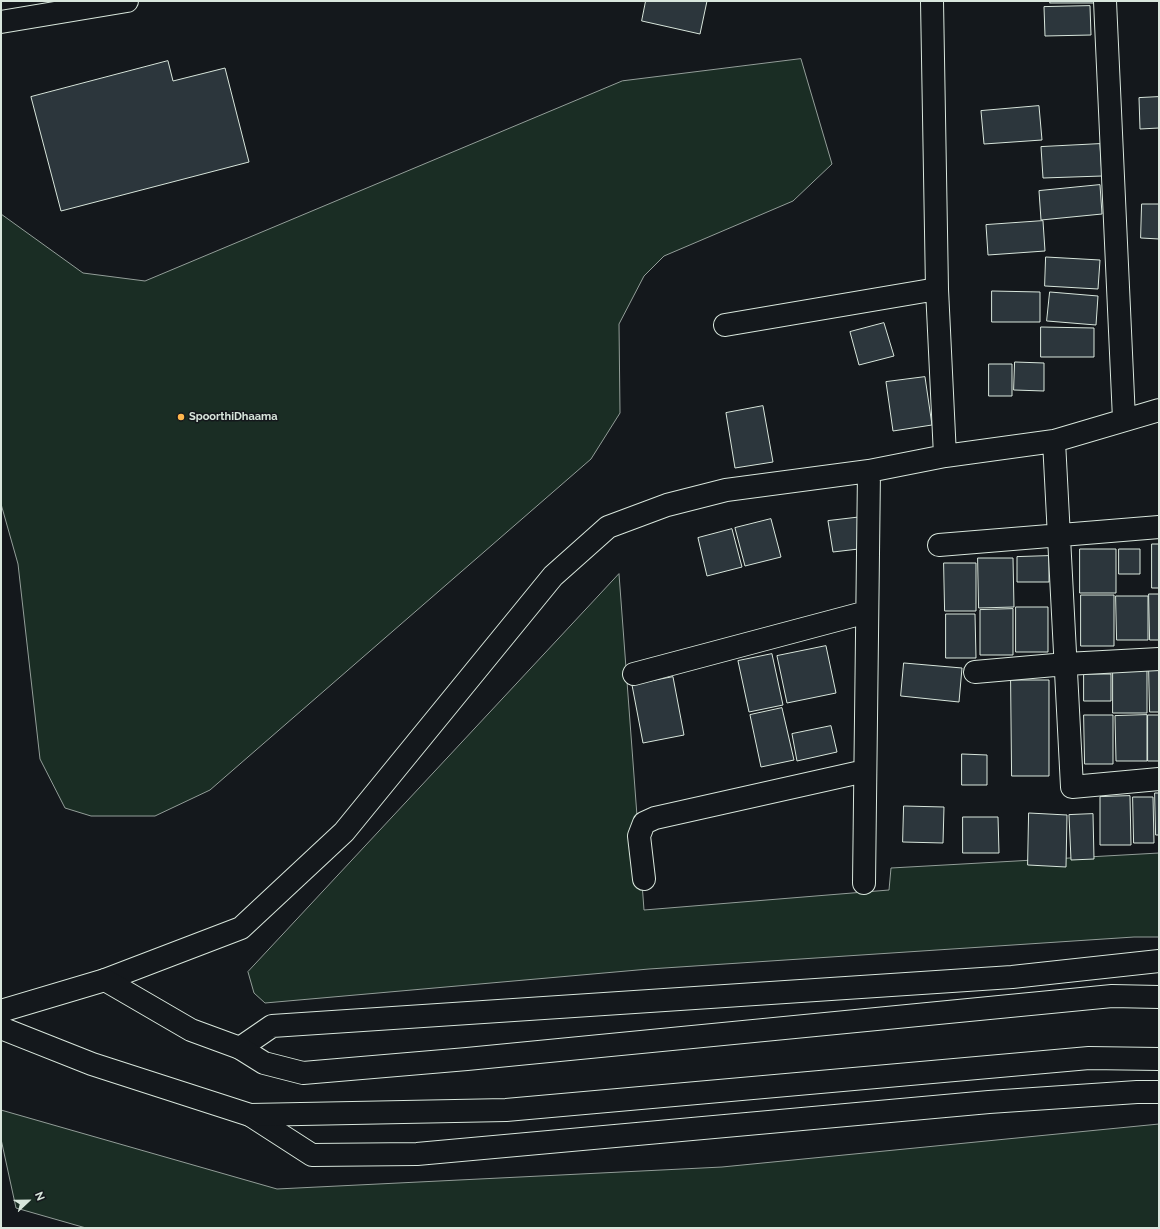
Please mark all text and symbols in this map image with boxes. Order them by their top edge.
place label: SpoorthiDhaama [189,410,278,424]
marker: SpoorthiDhaama [176,412,186,422]
north arrow [8,1181,48,1221]
text: N [32,1190,47,1203]

